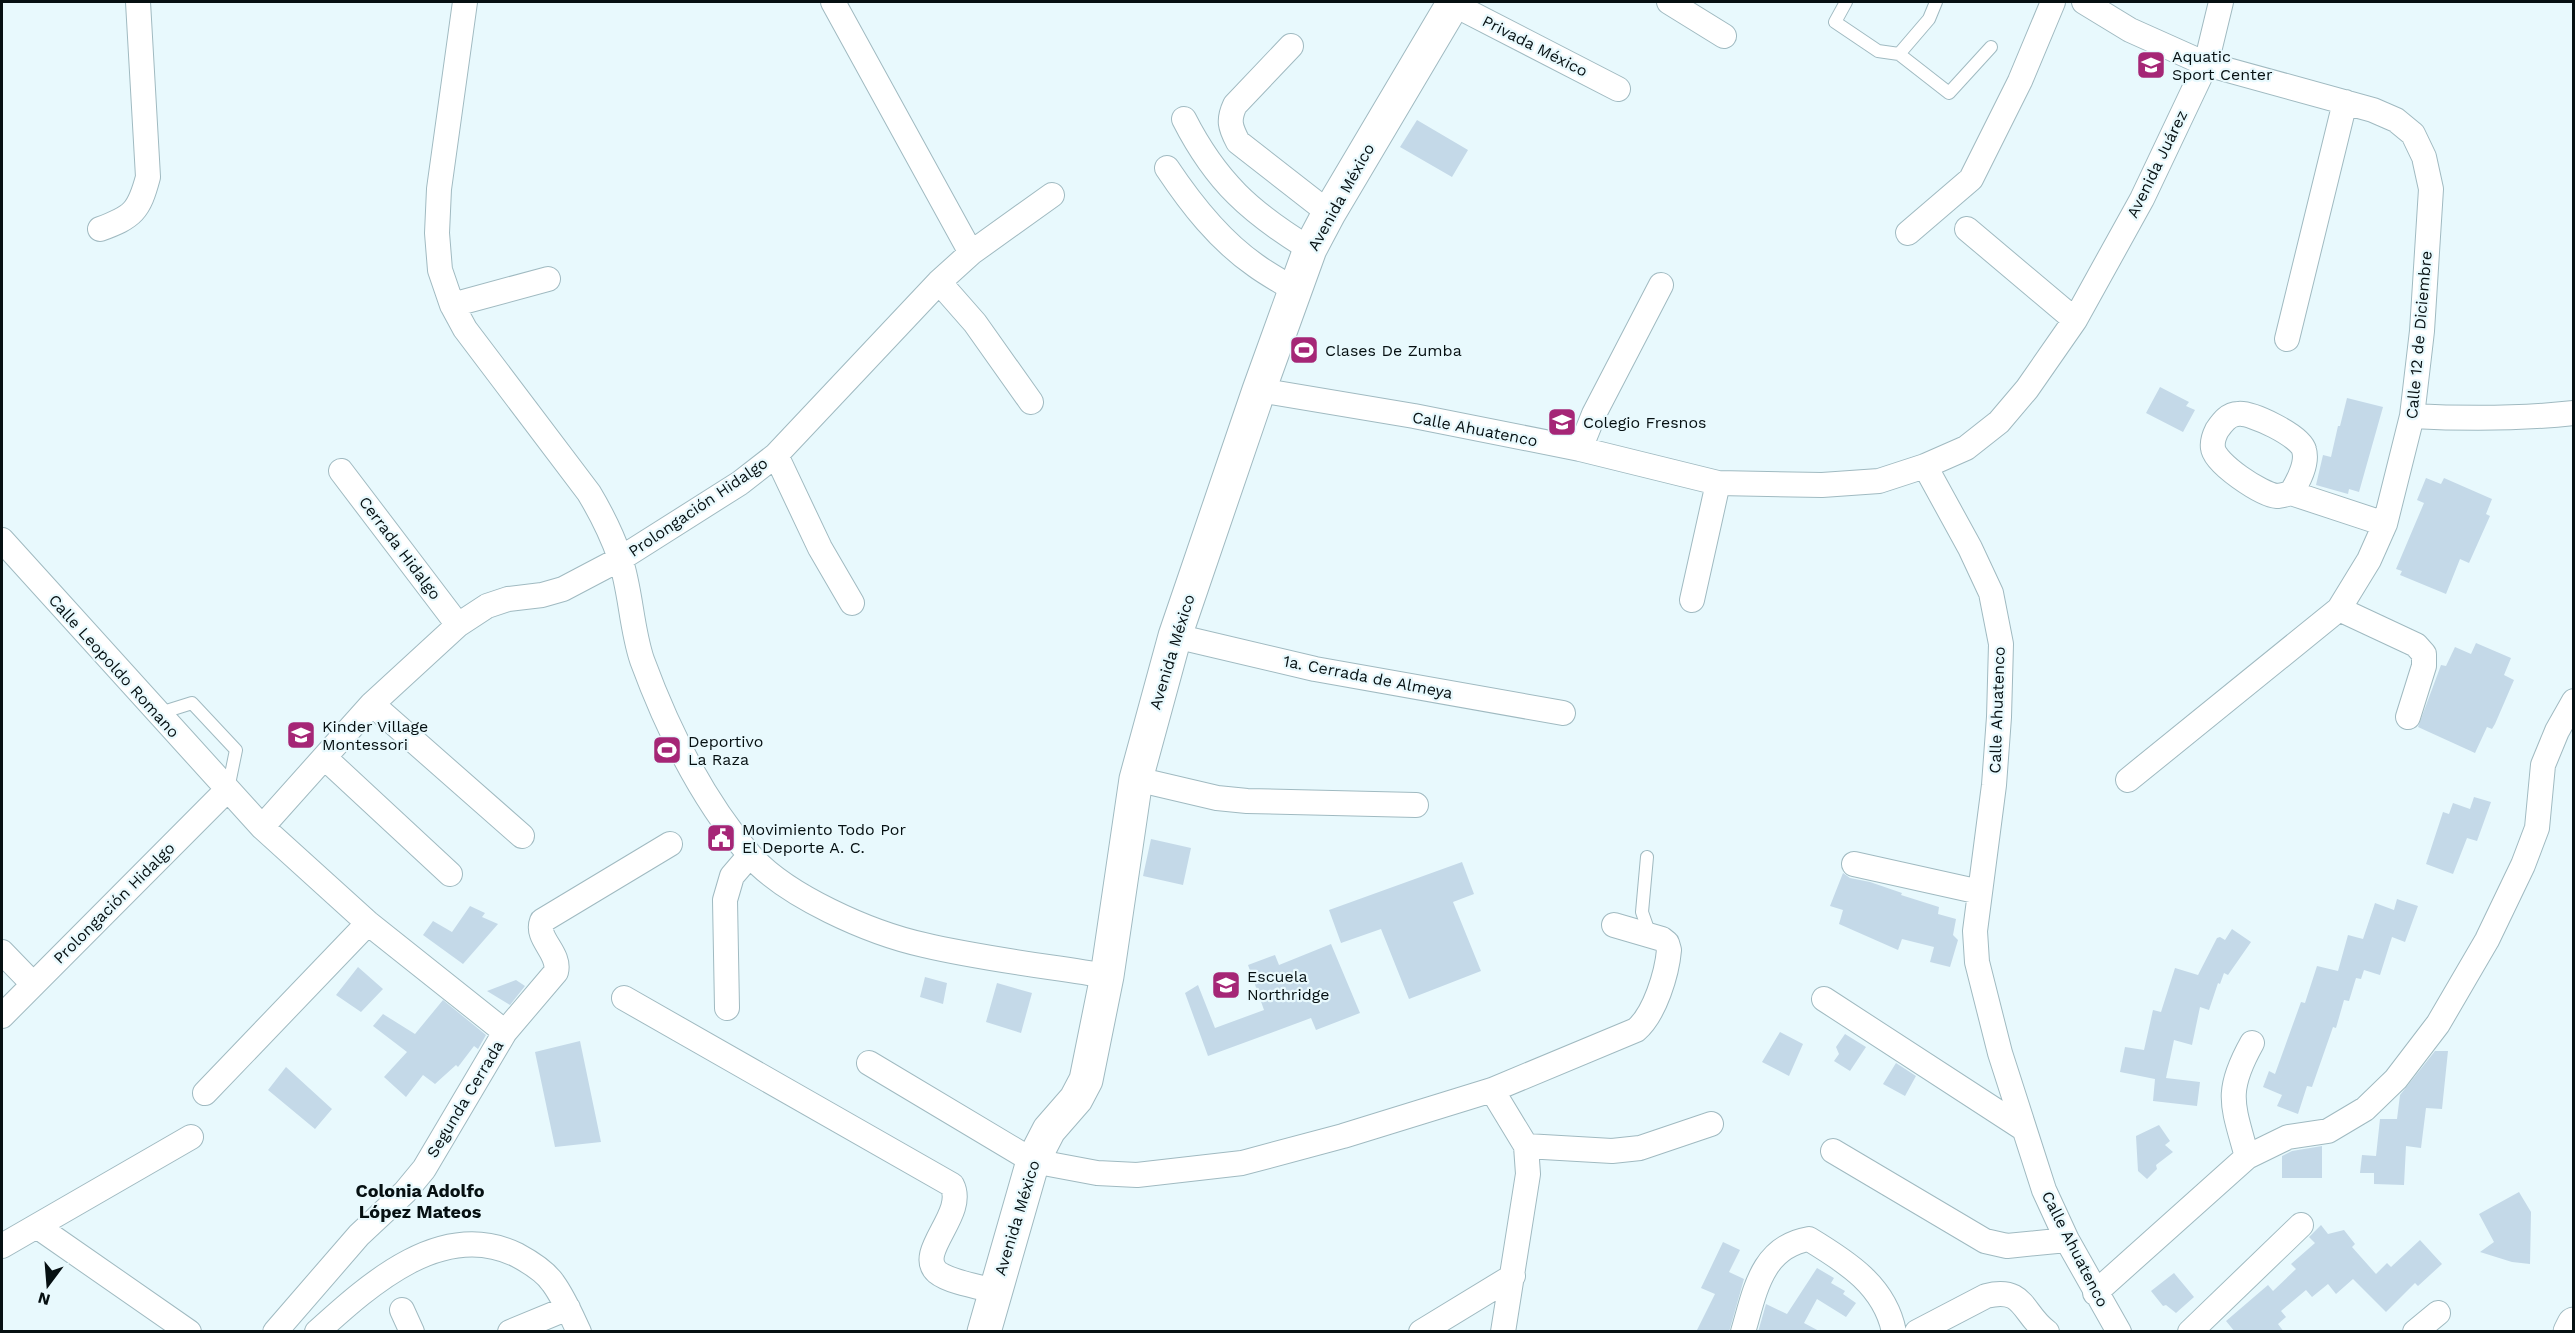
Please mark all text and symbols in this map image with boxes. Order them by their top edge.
street label: Privada México [1479,11,1591,81]
place label: Aquatic Sport Center [2172,47,2273,84]
school or university icon: Aquatic Sport Center [2135,49,2167,81]
street label: Avenida Juárez [2123,107,2191,221]
street label: Avenida México [1304,140,1378,254]
street label: Calle 12 de Diciembre [2402,250,2436,420]
sports icon: Clases De Zumba [1288,334,1320,366]
place label: Clases De Zumba [1325,341,1462,360]
school or university icon: Colegio Fresnos [1546,406,1578,438]
street label: Calle Ahuatenco [1411,408,1539,450]
place label: Colegio Fresnos [1583,413,1707,432]
street label: Prolongación Hidalgo [625,453,771,561]
street label: Cerrada Hidalgo [355,493,445,603]
street label: Calle Leopoldo Romano [45,591,183,741]
street label: Avenida México [1145,592,1199,712]
street label: Calle Ahuatenco [1985,646,2009,774]
street label: 1a. Cerrada de Almeya [1282,651,1454,703]
place label: Kinder Village Montessori [322,717,428,754]
school or university icon: Kinder Village Montessori [285,719,317,751]
place label: Deportivo La Raza [688,732,763,769]
sports icon: Deportivo La Raza [651,734,683,766]
place label: Movimiento Todo Por El Deporte A. C. [742,820,906,857]
public building icon: Movimiento Todo Por El Deporte A. C. [705,822,737,854]
street label: Prolongación Hidalgo [49,838,179,968]
place label: Escuela Northridge [1247,967,1329,1004]
school or university icon: Escuela Northridge [1210,969,1242,1001]
street label: Segunda Cerrada [423,1037,507,1161]
street label: Avenida México [990,1158,1044,1278]
district label: Colonia Adolfo López Mateos [355,1180,485,1222]
street label: Calle Ahuatenco [2038,1188,2112,1310]
north arrow [18,1255,78,1315]
text: N [36,1288,52,1310]

